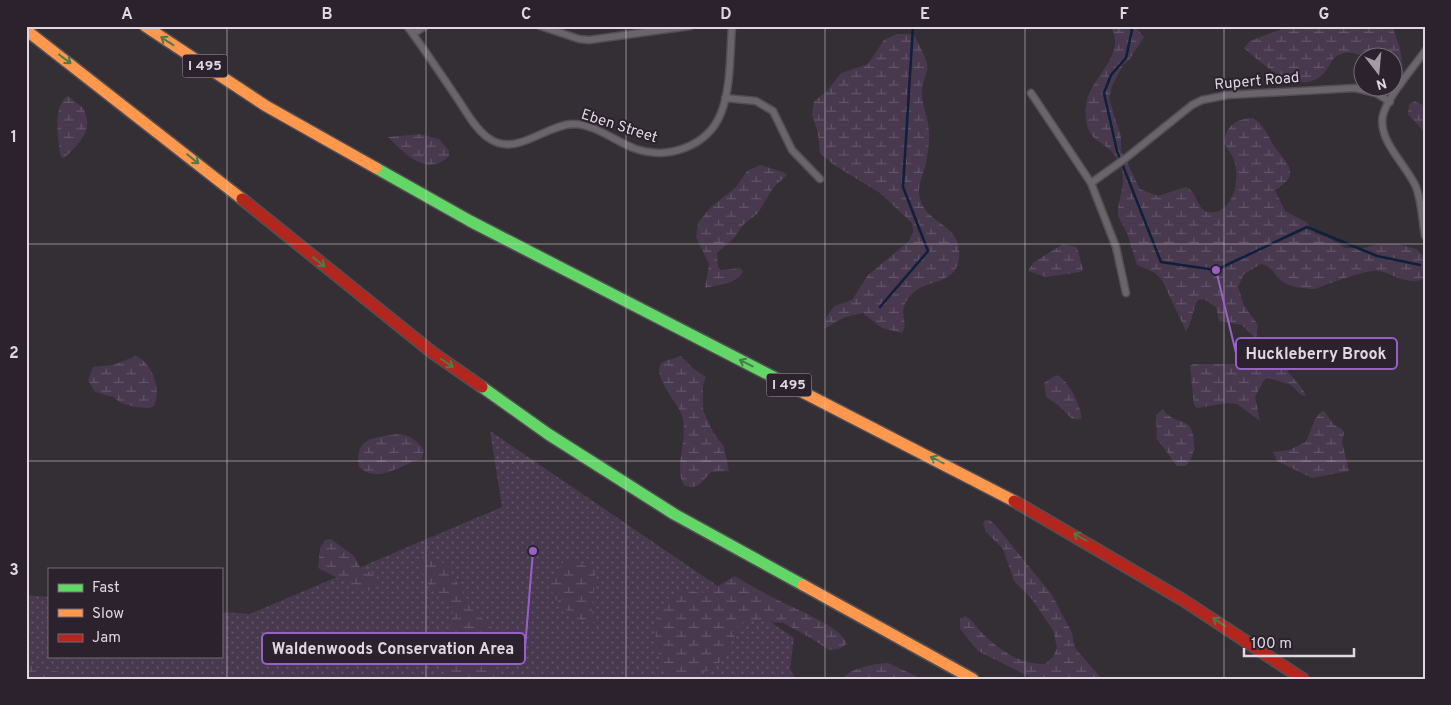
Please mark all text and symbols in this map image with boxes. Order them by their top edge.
text: A [121,5,133,25]
text: B [321,5,333,25]
text: C [521,5,531,25]
text: D [720,5,732,25]
text: E [920,5,930,25]
text: F [1119,5,1129,25]
text: G [1319,5,1329,25]
one-way arrow [160,35,174,45]
north arrow [1354,48,1404,98]
one-way arrow [58,54,72,64]
road number: I 495 [182,54,228,78]
street label: Rupert Road [1214,69,1300,95]
text: N [1374,73,1388,93]
street label: Eben Street [578,106,660,148]
text: 1 [11,128,17,148]
one-way arrow [187,154,200,165]
one-way arrow [312,257,326,267]
callout: Huckleberry Brook [1236,338,1397,369]
text: 2 [9,344,19,364]
text: Huckleberry Brook [1245,345,1387,365]
one-way arrow [439,358,453,368]
one-way arrow [739,358,754,367]
road number: I 495 [766,374,812,396]
one-way arrow [930,455,945,465]
one-way arrow [1074,532,1088,542]
text: 3 [9,561,19,581]
legend [48,568,222,658]
text: Fast [92,579,120,598]
text: Slow [92,605,124,624]
one-way arrow [1212,617,1226,627]
scale bar [1244,625,1354,657]
text: Jam [92,629,121,648]
callout: Waldenwoods Conservation Area [262,633,525,664]
text: 100 m [1251,635,1292,654]
text: Waldenwoods Conservation Area [272,640,514,660]

